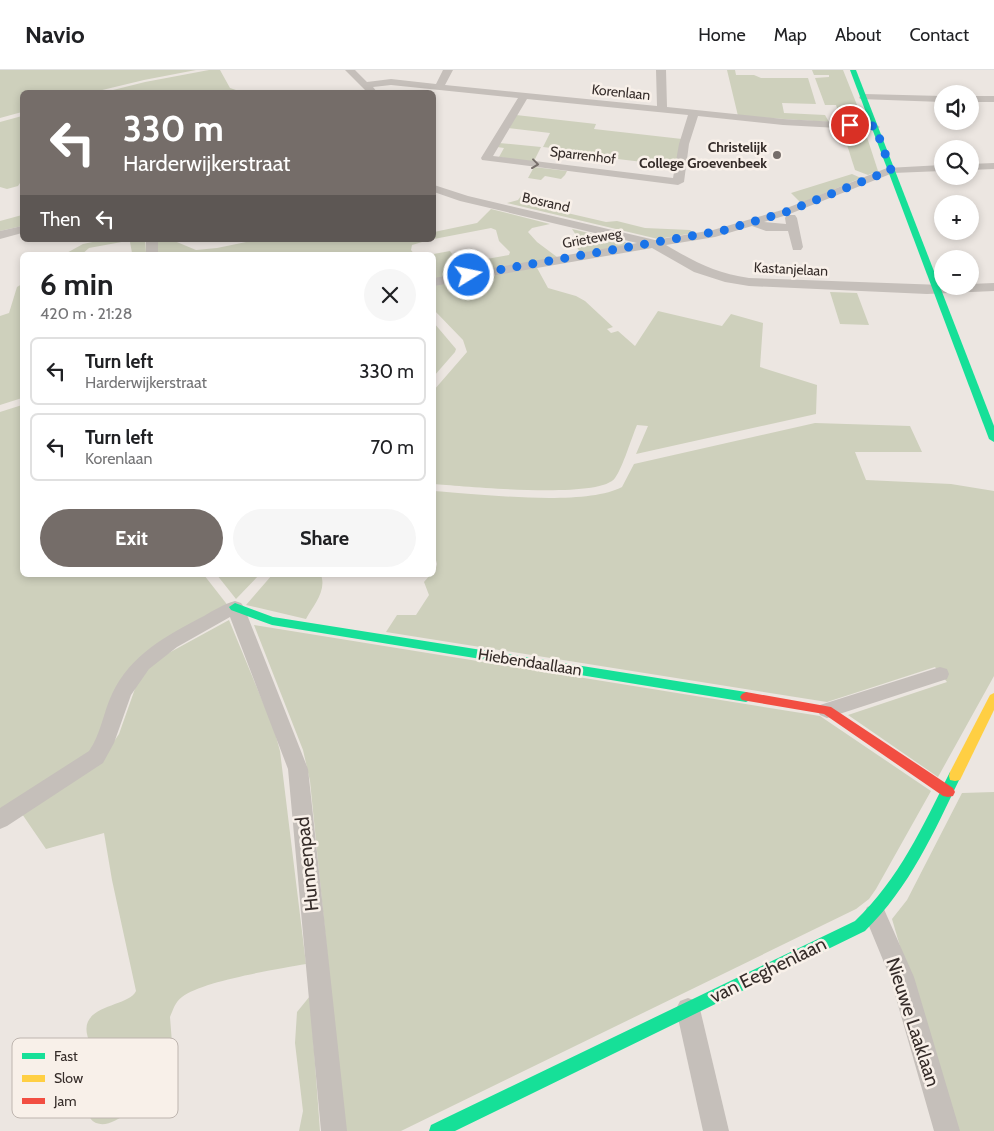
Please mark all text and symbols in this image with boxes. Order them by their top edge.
text: Navio [25,20,85,49]
text: Home [698,24,746,46]
text: Map [774,24,807,46]
text: About [835,24,881,46]
text: Contact [909,24,969,46]
street label: Korenlaan [591,80,651,104]
map controls [934,85,979,295]
button: sound [934,85,979,130]
pin [829,104,871,146]
text: 330 m [123,107,224,150]
icon: left [40,110,105,175]
icon: arrive [836,111,864,139]
place label: Christelijk College Groevenbeek [639,138,767,172]
button: search [934,140,979,185]
street label: Sparrenhof [549,142,617,168]
marker: Christelijk College Groevenbeek [771,149,783,161]
text: Harderwijkerstraat [123,150,290,177]
one-way arrow [531,158,539,169]
street label: Bosrand [520,188,572,216]
button: + [934,195,979,240]
icon: left [91,205,119,233]
text: Then [40,208,81,231]
street label: Grieteweg [561,224,624,252]
position arrow [442,248,494,300]
button: − [934,250,979,295]
street label: Kastanjelaan [753,258,829,280]
text: 6 min [40,266,113,303]
button: close [364,269,416,321]
text: 420 m · 21:28 [40,304,132,323]
text: Turn left [85,350,153,373]
icon: left [42,357,70,385]
text: 330 m [359,360,414,383]
text: Harderwijkerstraat [85,373,207,392]
text: Turn left [85,426,153,449]
icon: left [42,433,70,461]
text: 70 m [370,436,414,459]
text: Korenlaan [85,449,152,468]
button: Exit [40,509,223,567]
button: Share [233,509,416,567]
street label: Hiebendaallaan [477,644,583,680]
street label: Hunnenpad [291,816,323,912]
street label: van Eeghenlaan [706,932,830,1008]
street label: Nieuwe Laaklaan [881,955,945,1089]
legend [12,1038,178,1118]
text: Fast [54,1047,78,1065]
text: Slow [54,1069,83,1087]
text: Jam [53,1092,76,1110]

